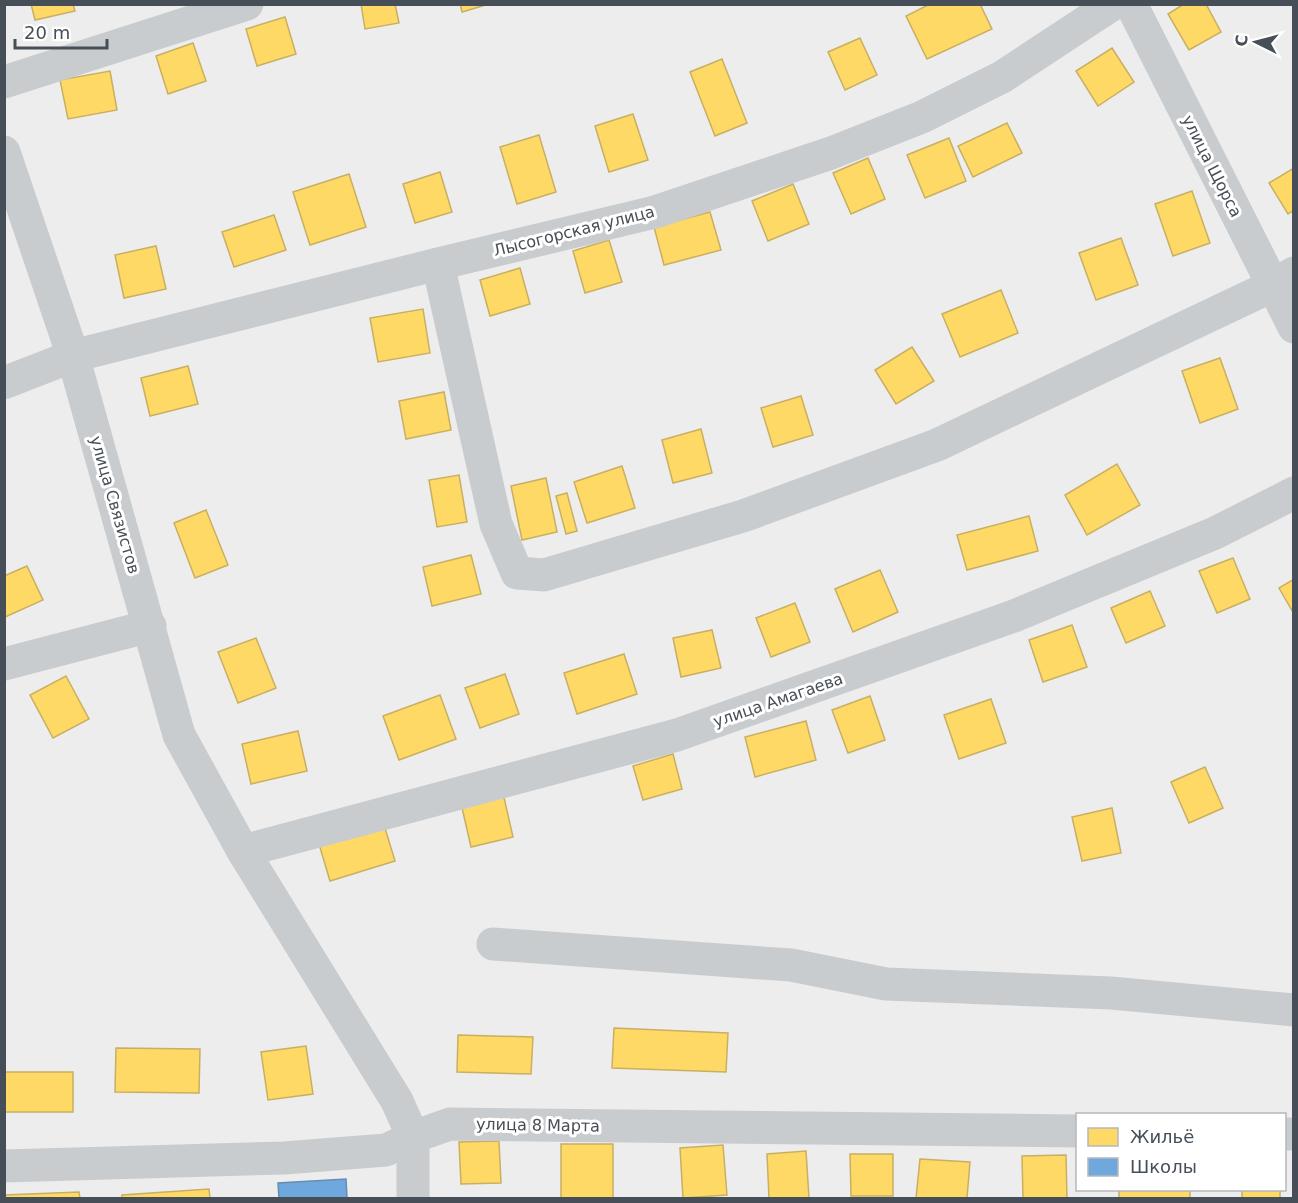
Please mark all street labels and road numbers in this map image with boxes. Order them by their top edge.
street label: улица Щорса [1178,112,1246,220]
street label: Лысогорская улица [491,202,657,260]
street label: улица Связистов [86,434,144,576]
street label: улица Амагаева [711,669,845,731]
street label: улица 8 Марта [476,1114,600,1136]

